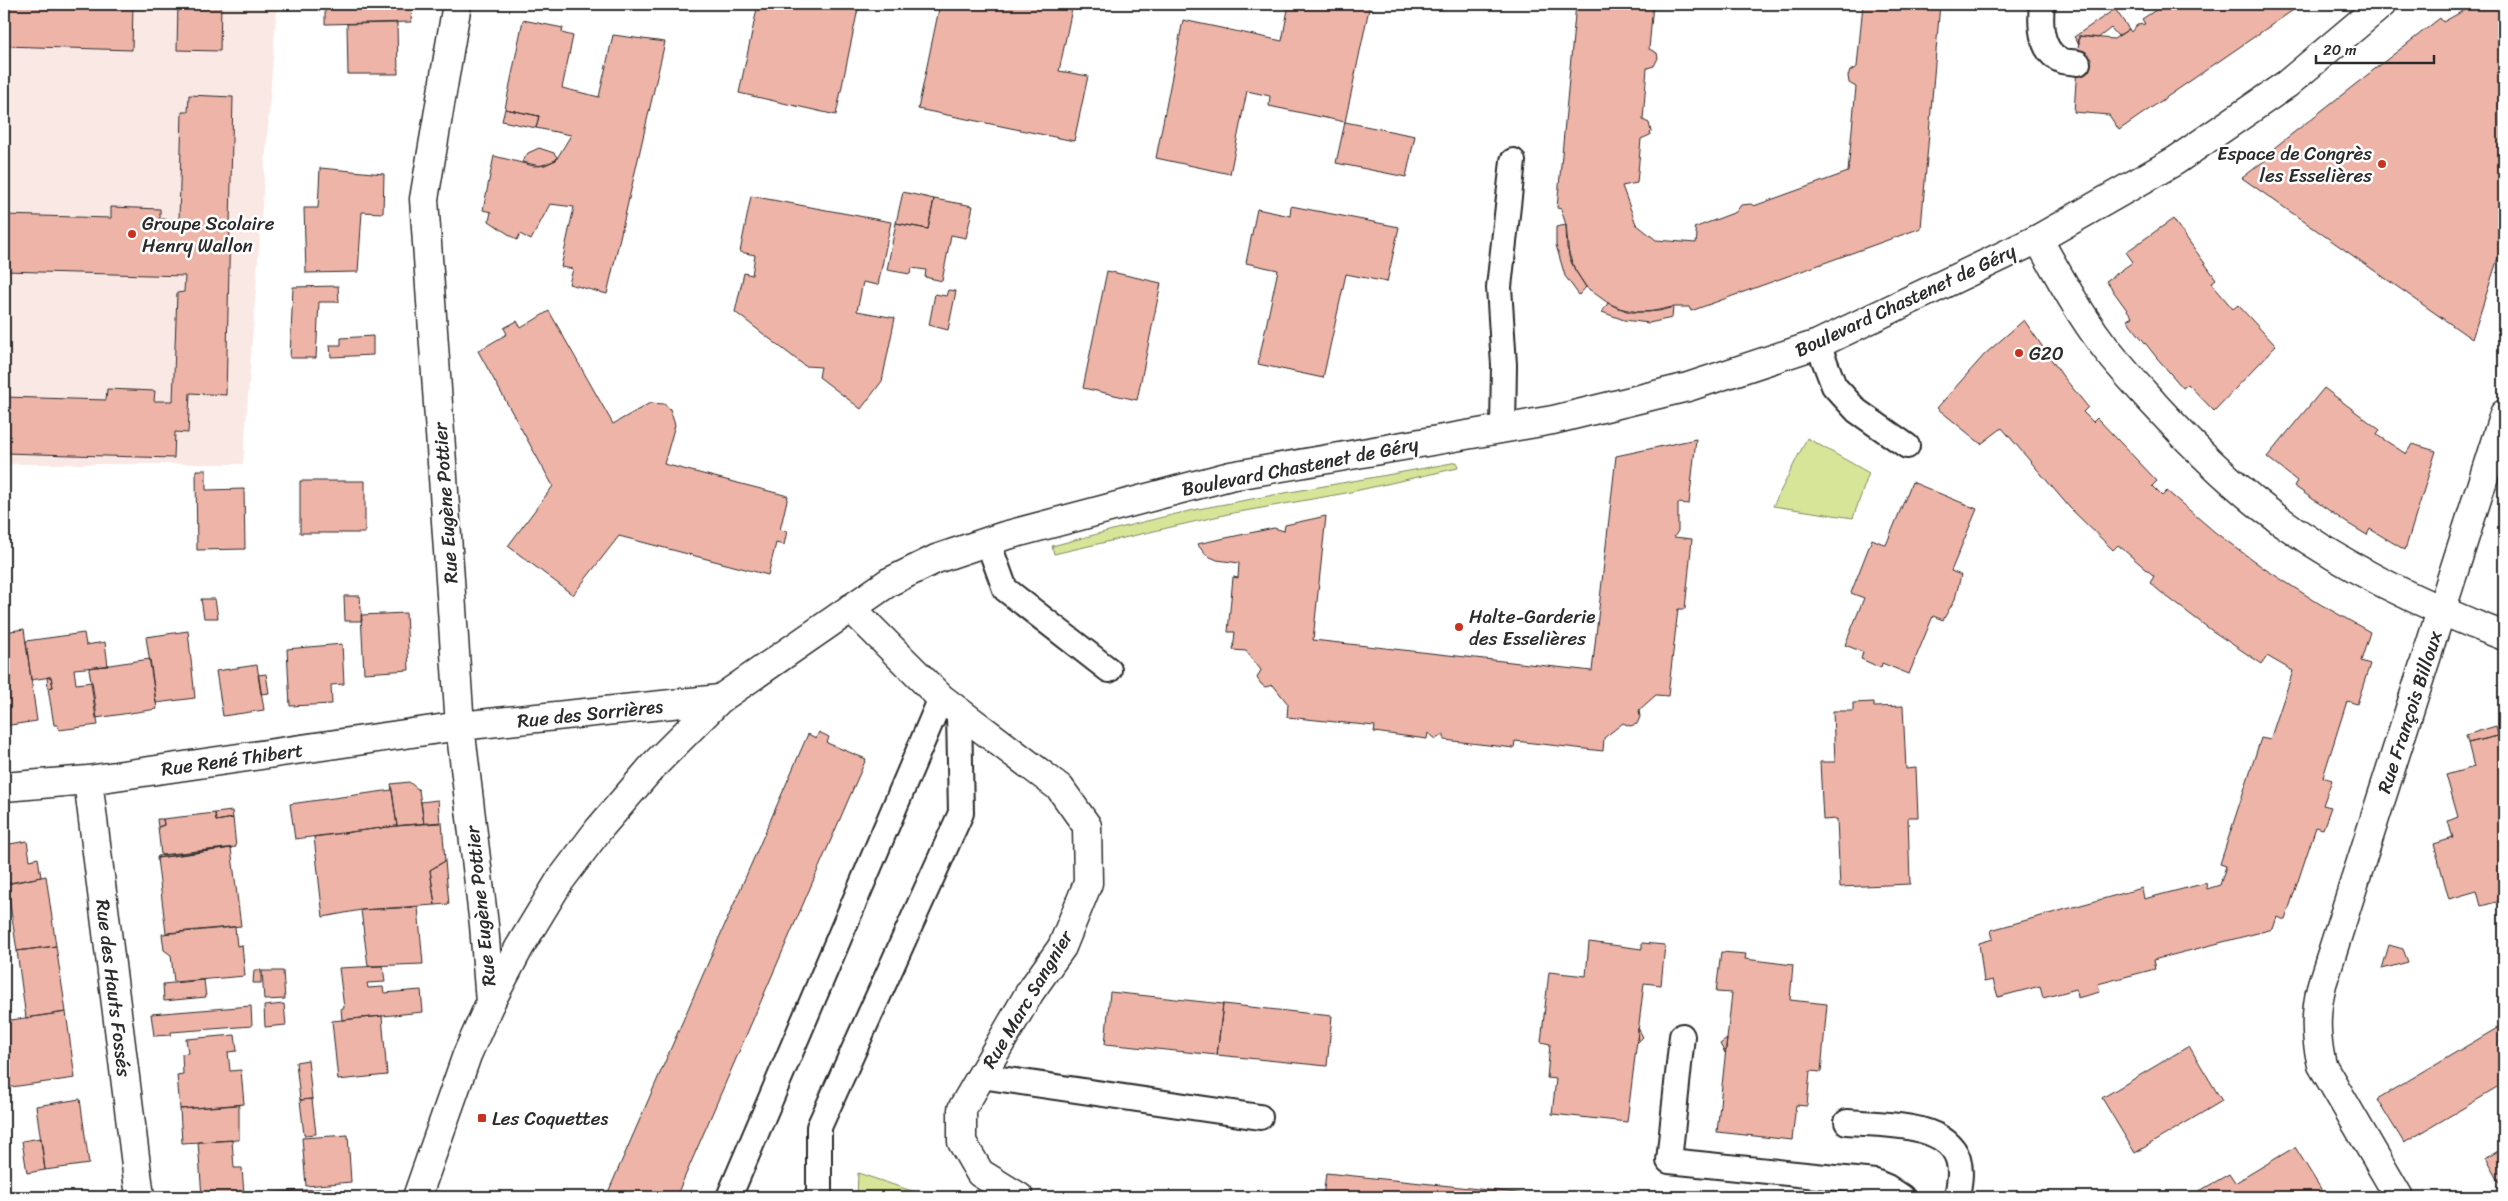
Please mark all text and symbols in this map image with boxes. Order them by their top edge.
scale bar [2316,32,2433,64]
text: 20 m [2323,37,2357,63]
place label: Espace de Congrès les Esselières [2217,137,2372,192]
marker: Espace de Congrès les Esselières [2376,158,2388,170]
place label: Groupe Scolaire Henry Wallon [142,207,275,262]
marker: Groupe Scolaire Henry Wallon [126,228,138,240]
street label: Boulevard Chastenet de Géry [1789,235,2021,366]
place label: G20 [2029,337,2064,370]
marker: G20 [2013,347,2025,359]
street label: Rue Eugène Pottier [423,420,468,584]
street label: Boulevard Chastenet de Géry [1179,427,1422,506]
place label: Halte-Garderie des Esselières [1469,600,1595,655]
marker: Halte-Garderie des Esselières [1453,621,1465,633]
street label: Rue François Billoux [2368,626,2451,798]
street label: Rue des Sorrières [516,689,665,738]
street label: Rue René Thibert [159,733,305,786]
street label: Rue Eugène Pottier [456,823,505,988]
street label: Rue des Hauts Fossés [86,897,141,1079]
street label: Rue Marc Sangnier [973,923,1082,1075]
place label: Les Coquettes [492,1102,608,1135]
marker: Les Coquettes [476,1112,488,1124]

